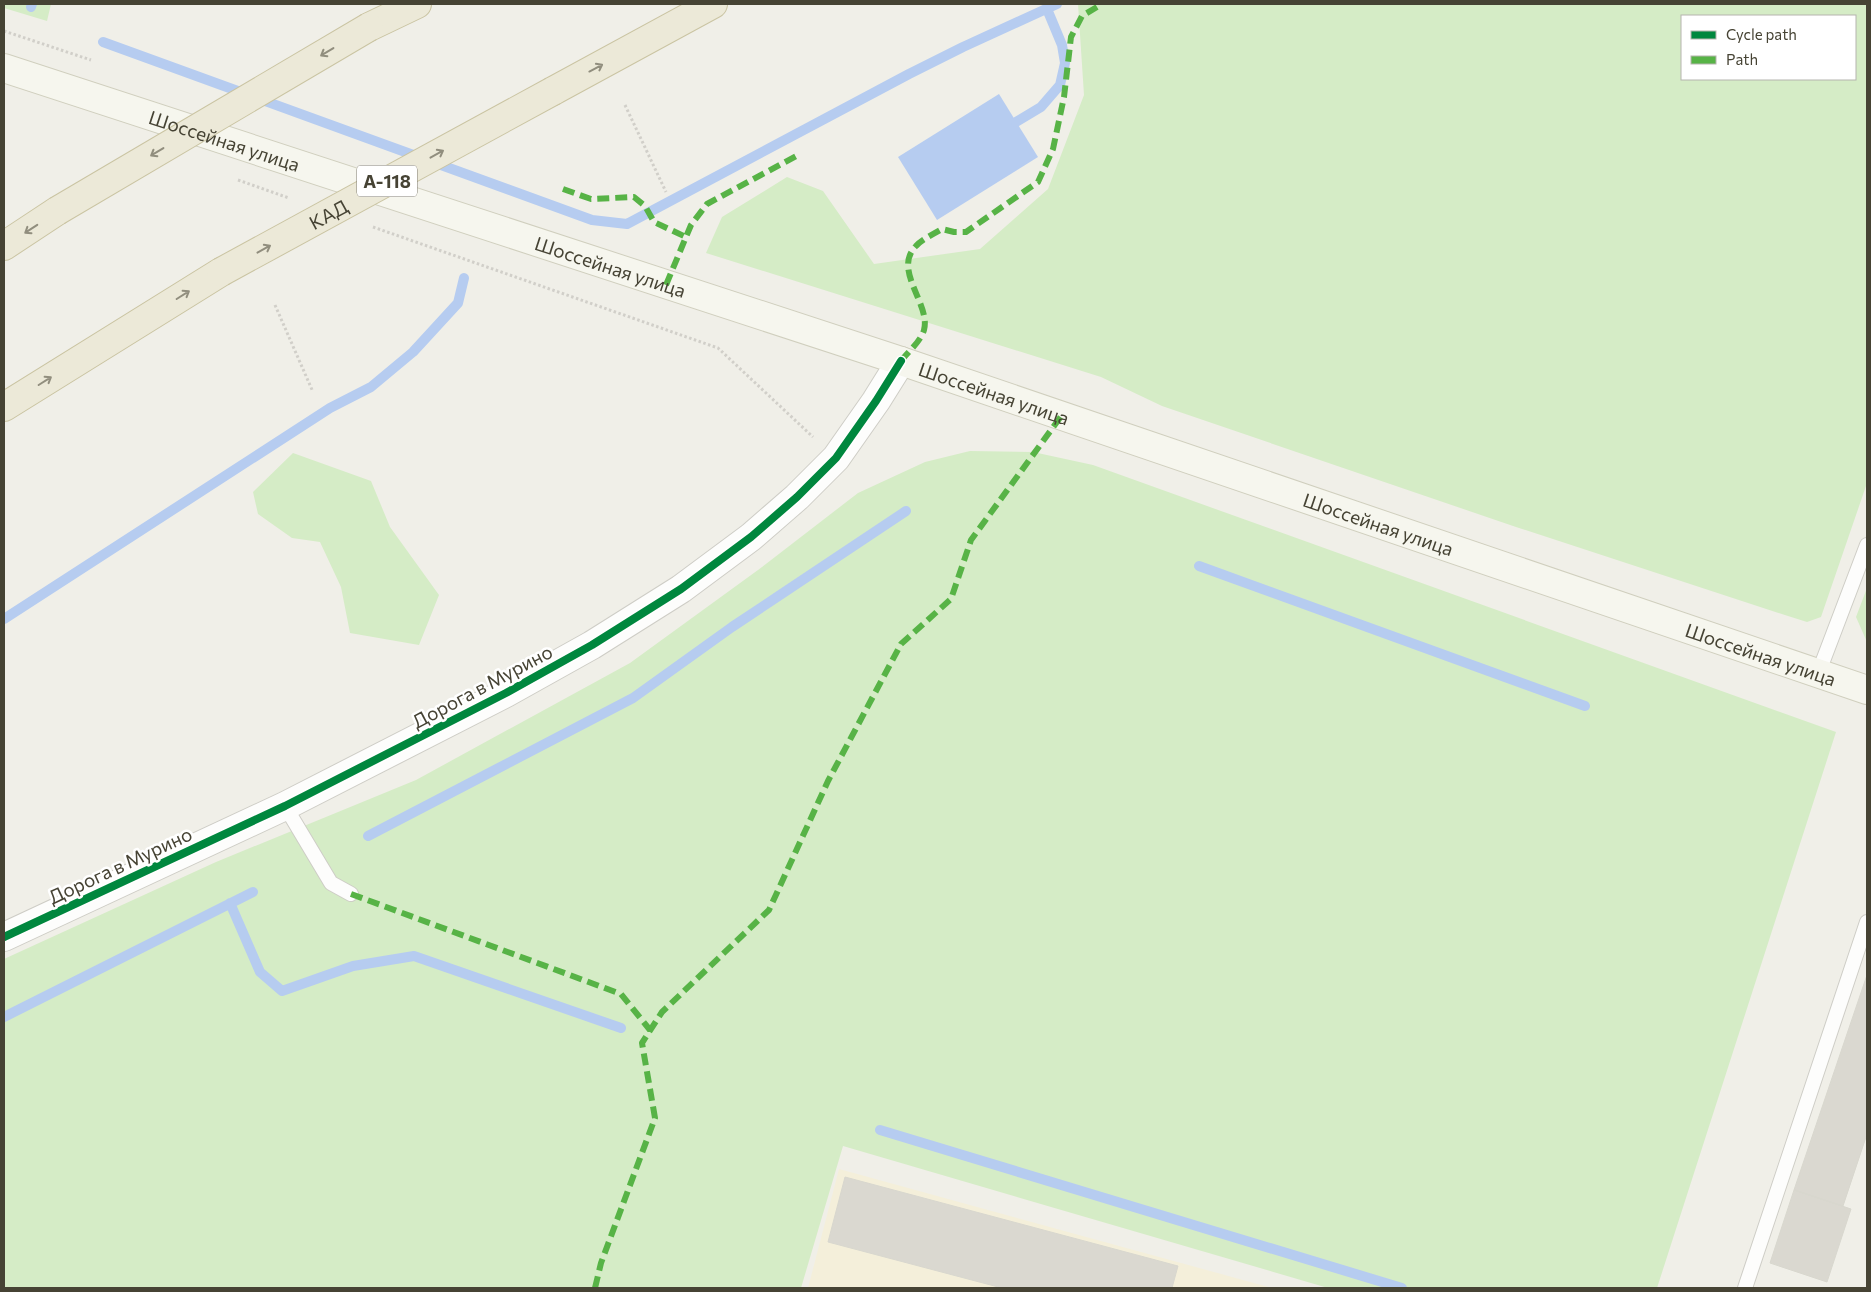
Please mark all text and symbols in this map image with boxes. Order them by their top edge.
legend [1681,15,1856,80]
text: Cycle path [1726,25,1797,43]
one-way arrow [321,47,335,57]
text: Path [1726,50,1758,68]
one-way arrow [588,62,603,72]
street label: Шоссейная улица [146,105,303,175]
one-way arrow [151,148,165,158]
one-way arrow [430,149,445,159]
road number: А-118 [357,166,417,197]
street label: КАД [305,194,352,233]
one-way arrow [24,224,38,234]
street label: Шоссейная улица [532,231,689,301]
one-way arrow [256,243,271,253]
one-way arrow [176,290,190,300]
street label: Шоссейная улица [916,356,1072,429]
one-way arrow [37,375,51,385]
street label: Шоссейная улица [1300,487,1457,560]
street label: Шоссейная улица [1683,618,1839,690]
street label: Дорога в Мурино [408,639,556,733]
street label: Дорога в Мурино [45,822,195,908]

